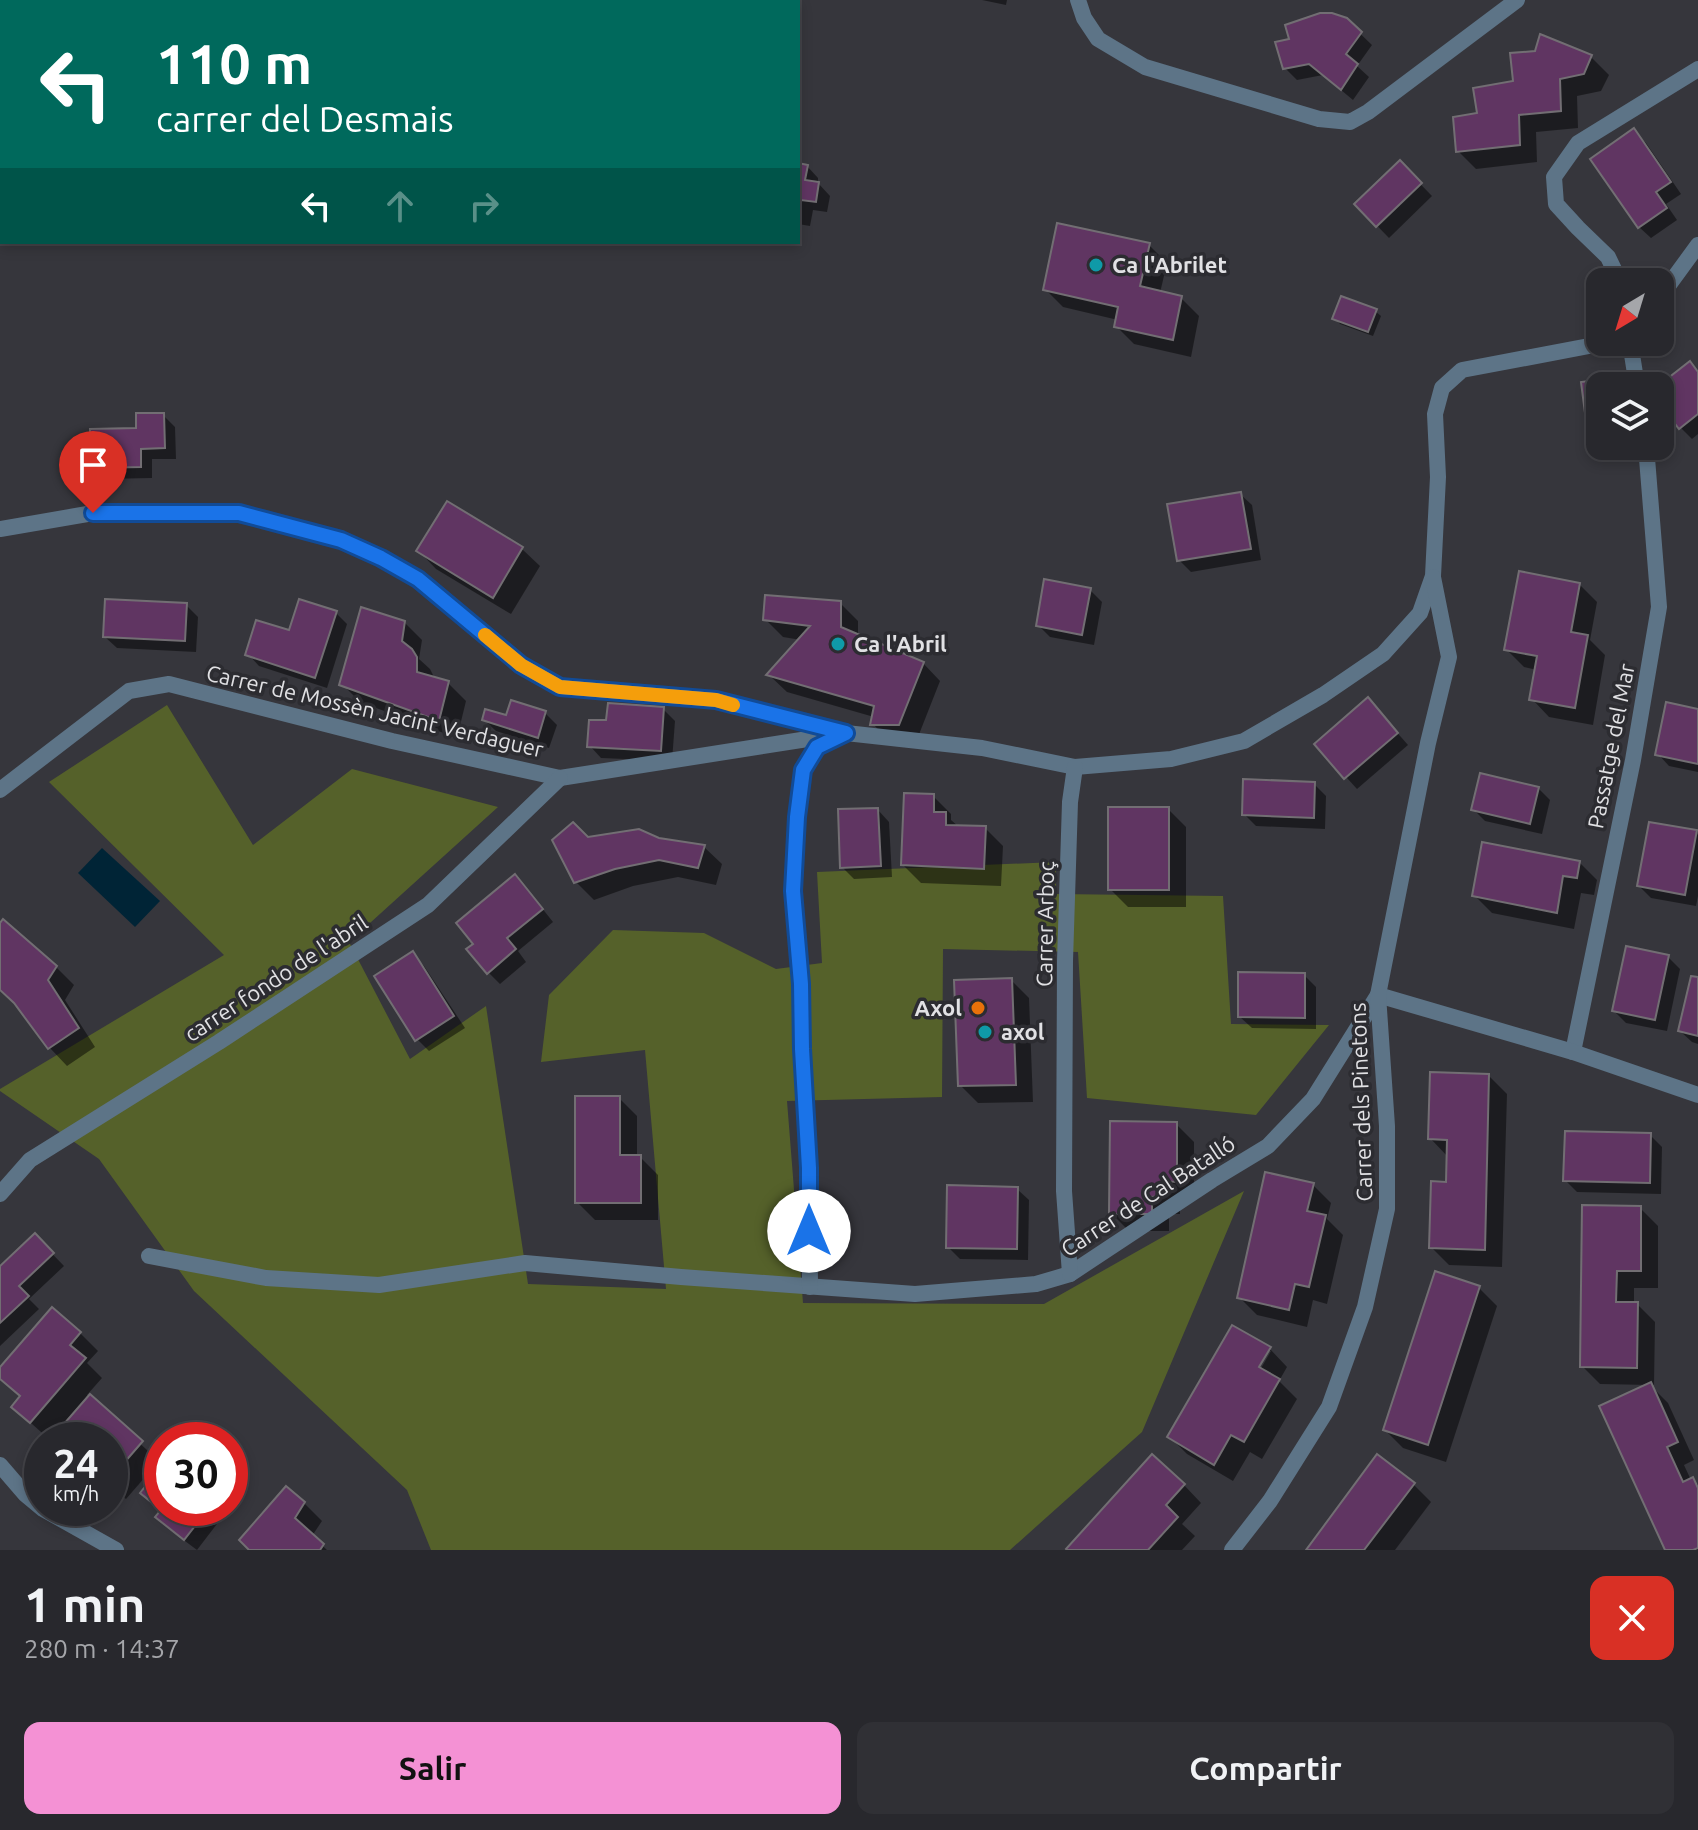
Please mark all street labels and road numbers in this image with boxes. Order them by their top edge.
street label: Carrer de Mossèn Jacint Verdaguer [204,659,547,762]
street label: Passatge del Mar [1582,661,1639,831]
street label: Carrer Arboç [1031,861,1058,987]
street label: carrer fondo de l'abril [180,909,372,1046]
street label: Carrer dels Pinetons [1345,1002,1376,1202]
street label: Carrer de Cal Batalló [1056,1130,1239,1261]

